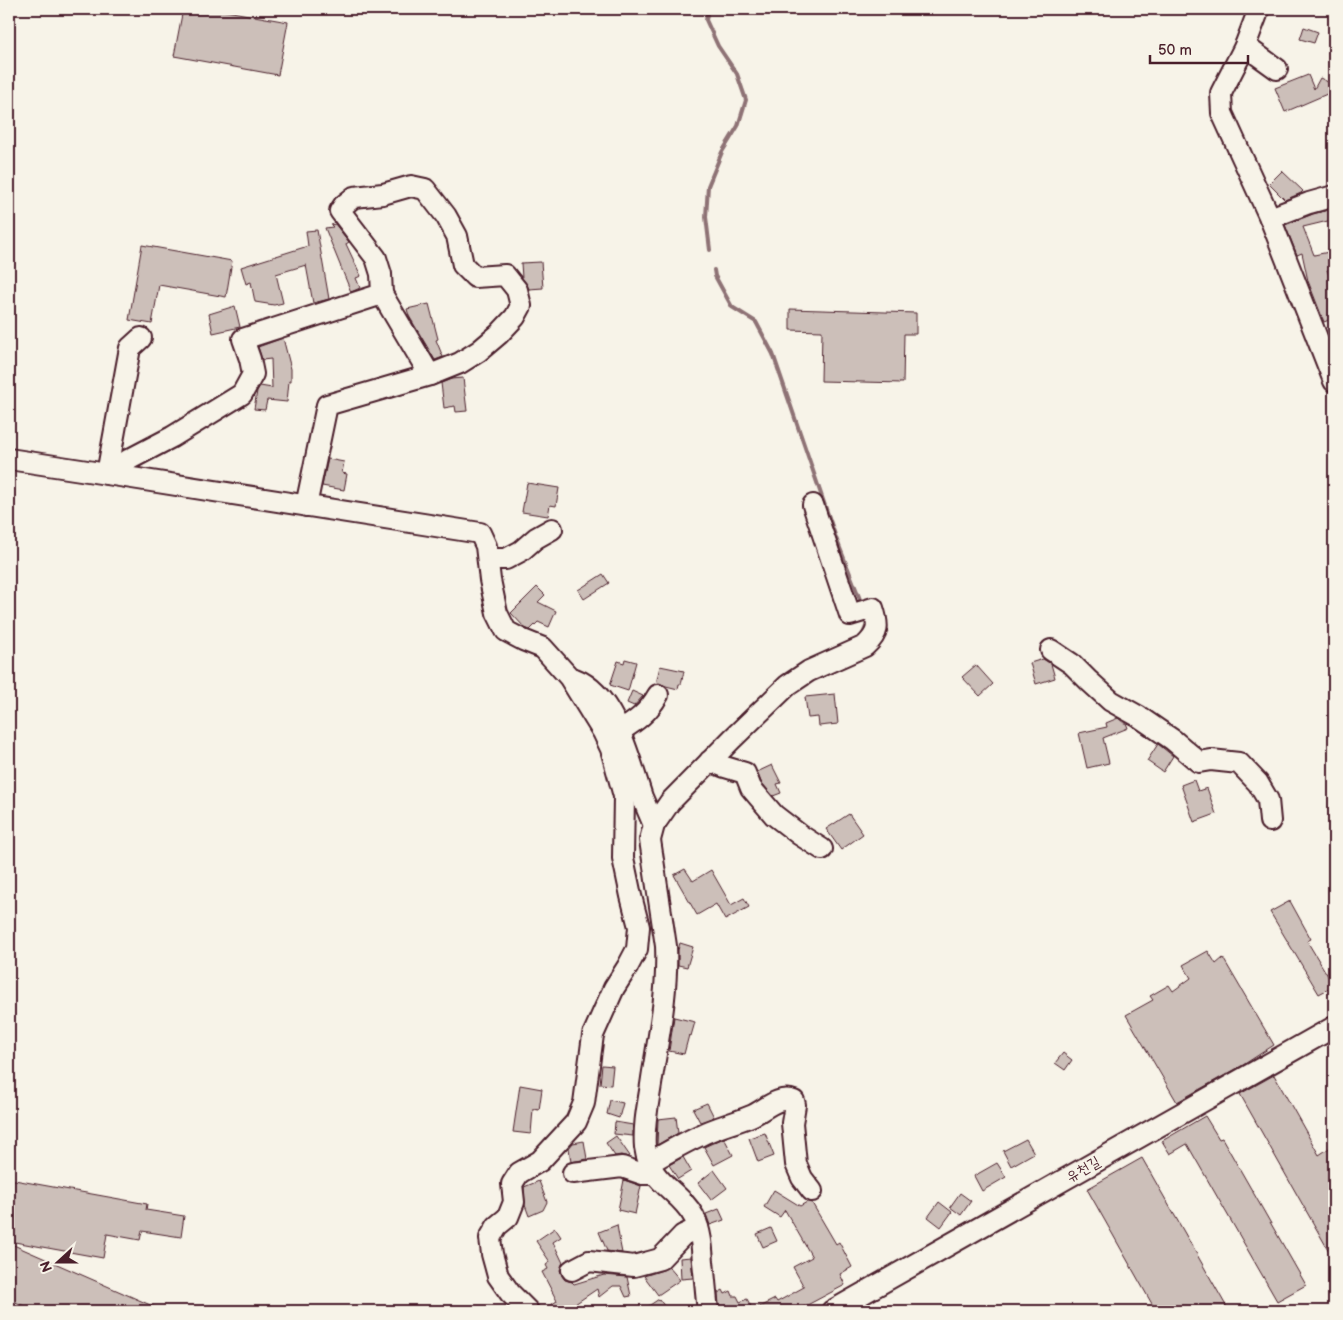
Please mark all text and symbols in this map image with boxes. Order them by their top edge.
scale bar [1150,32,1248,64]
text: 50 m [1158,41,1192,60]
street label: 유천길 [1063,1152,1104,1187]
north arrow [32,1238,82,1288]
text: N [37,1259,56,1274]

